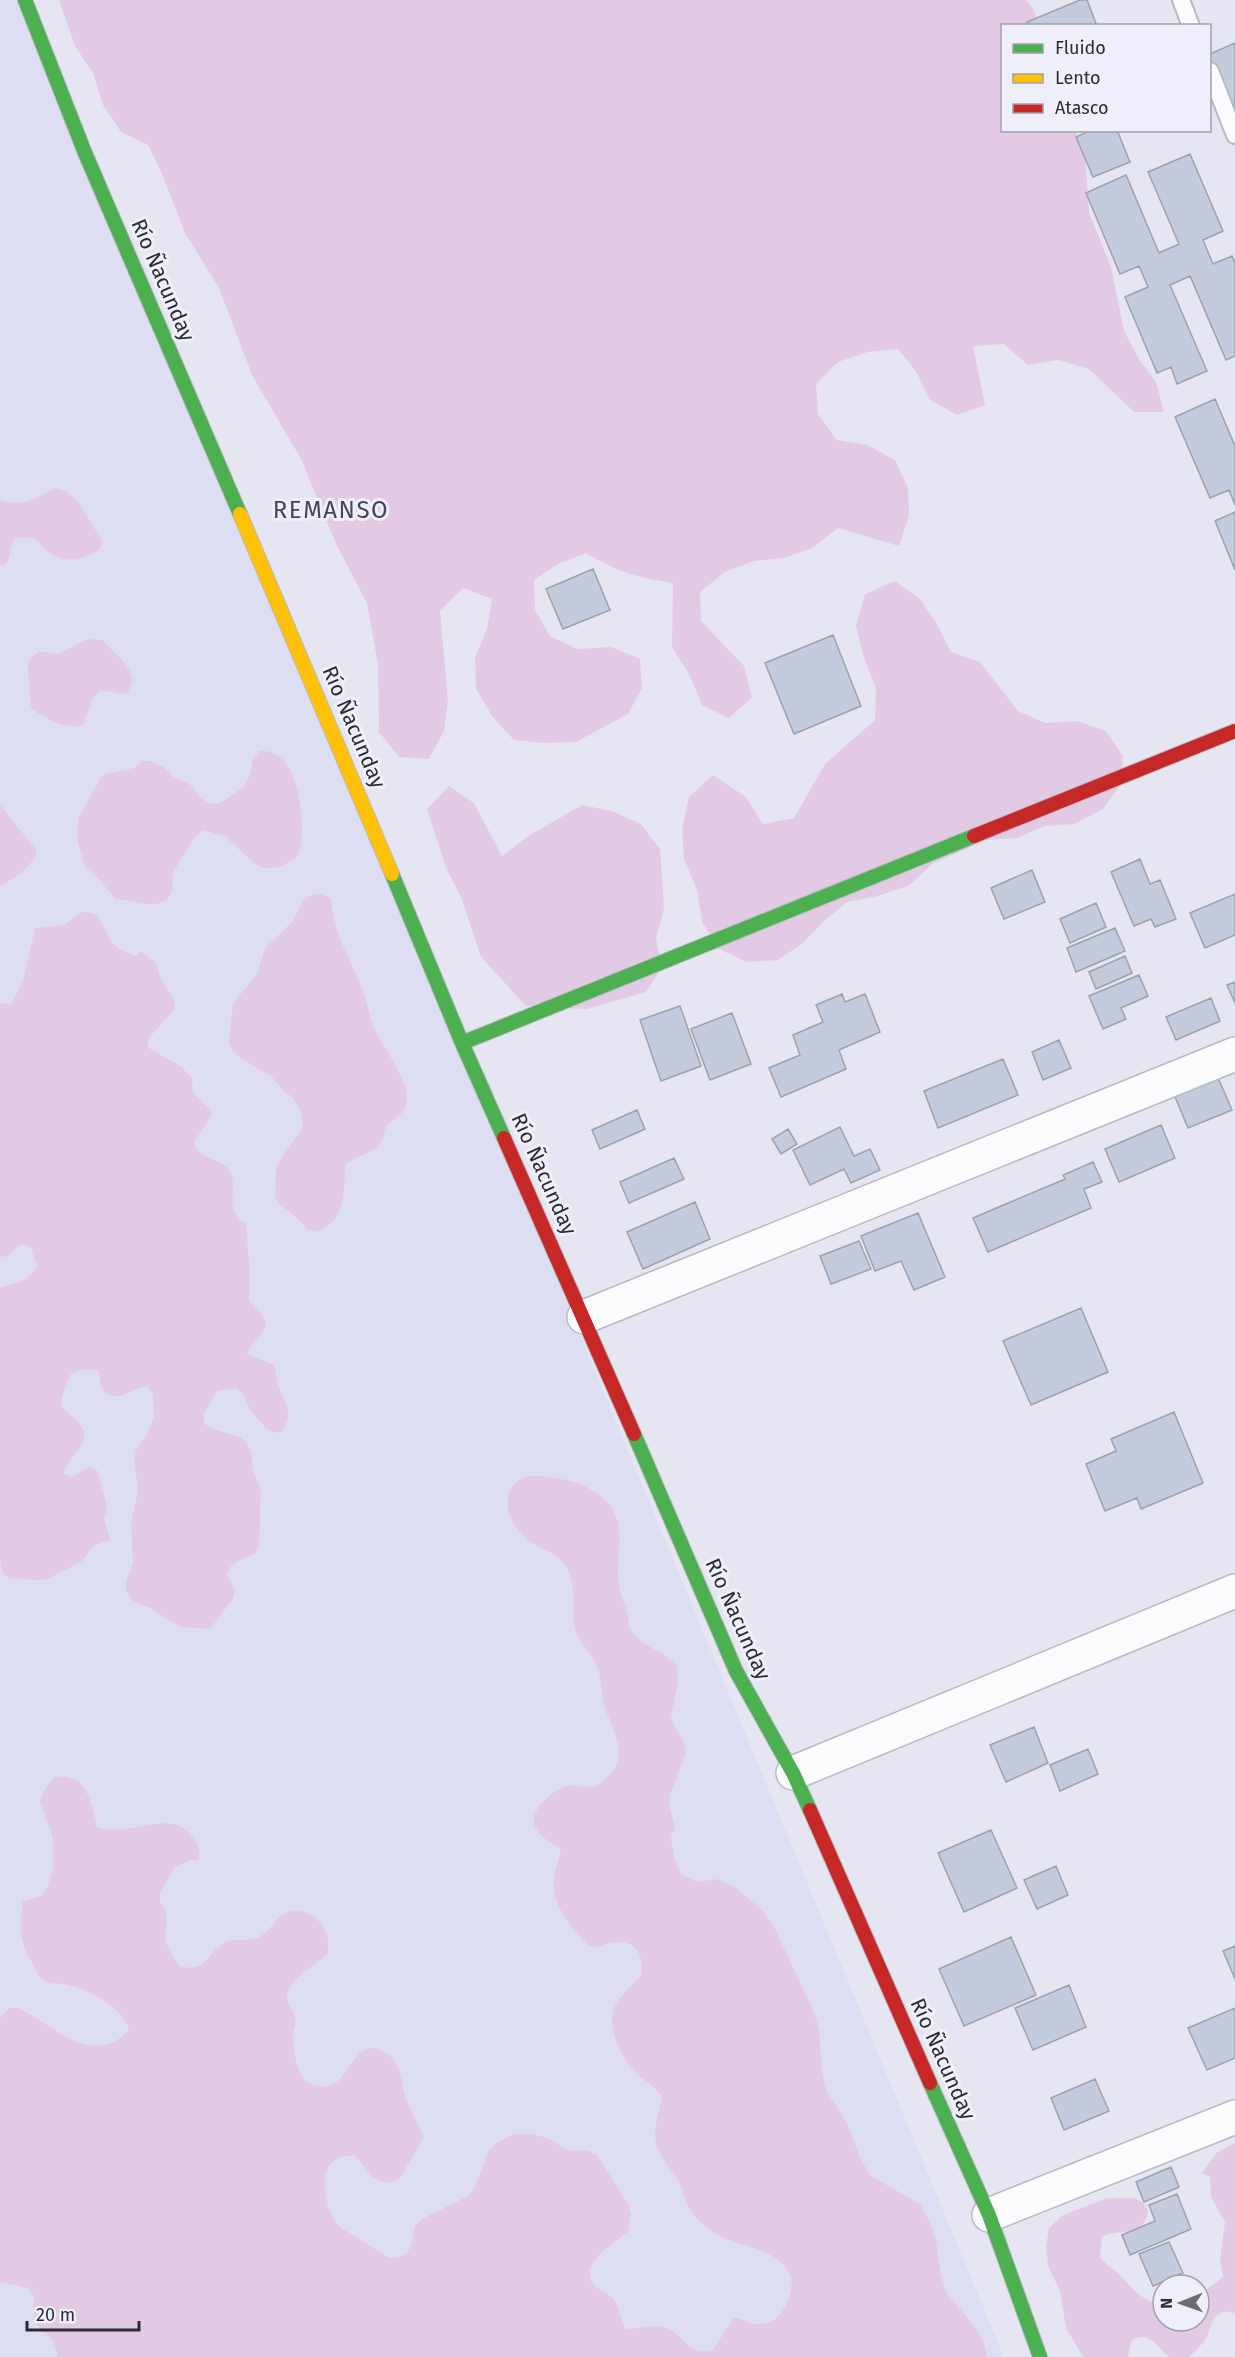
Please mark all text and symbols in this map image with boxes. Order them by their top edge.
legend [1001,24,1211,132]
text: Fluido [1055,37,1106,59]
text: Lento [1055,67,1101,89]
text: Atasco [1055,97,1108,119]
street label: Río Ñacunday [126,215,201,346]
district label: REMANSO [273,496,389,524]
street label: Río Ñacunday [317,662,392,793]
street label: Río Ñacunday [506,1109,583,1240]
street label: Río Ñacunday [700,1554,777,1685]
street label: Río Ñacunday [905,1994,982,2125]
north arrow [1151,2273,1211,2333]
scale bar [27,2294,140,2332]
text: N [1157,2298,1176,2309]
text: 20 m [36,2304,75,2326]

